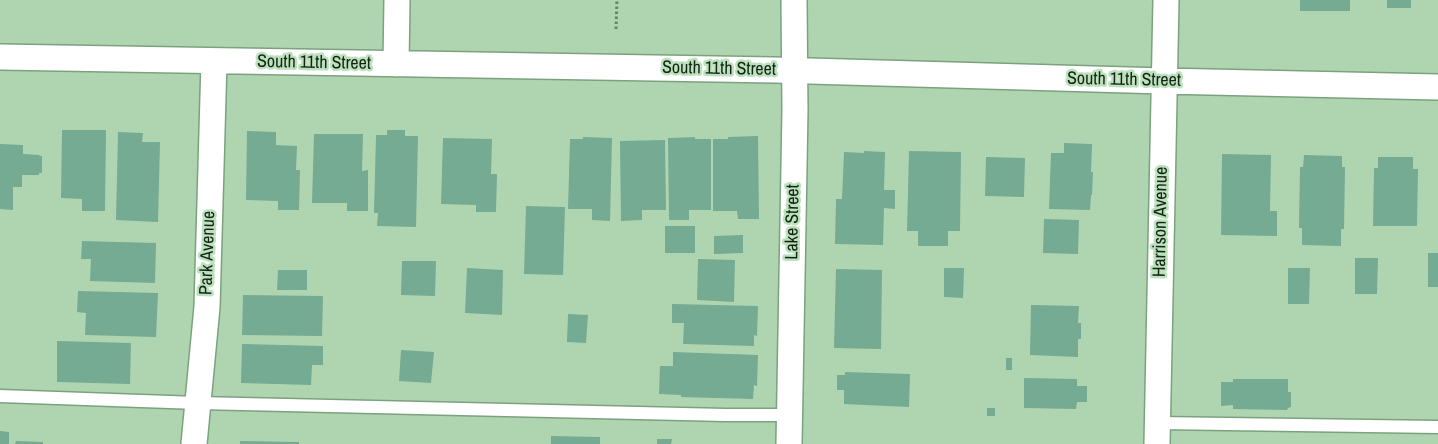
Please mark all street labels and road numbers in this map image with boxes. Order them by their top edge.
street label: South 11th Street [257,51,371,75]
street label: South 11th Street [662,57,776,81]
street label: South 11th Street [1067,68,1181,92]
street label: Harrison Avenue [1149,167,1173,277]
street label: Lake Street [782,184,804,260]
street label: Park Avenue [196,211,220,295]

